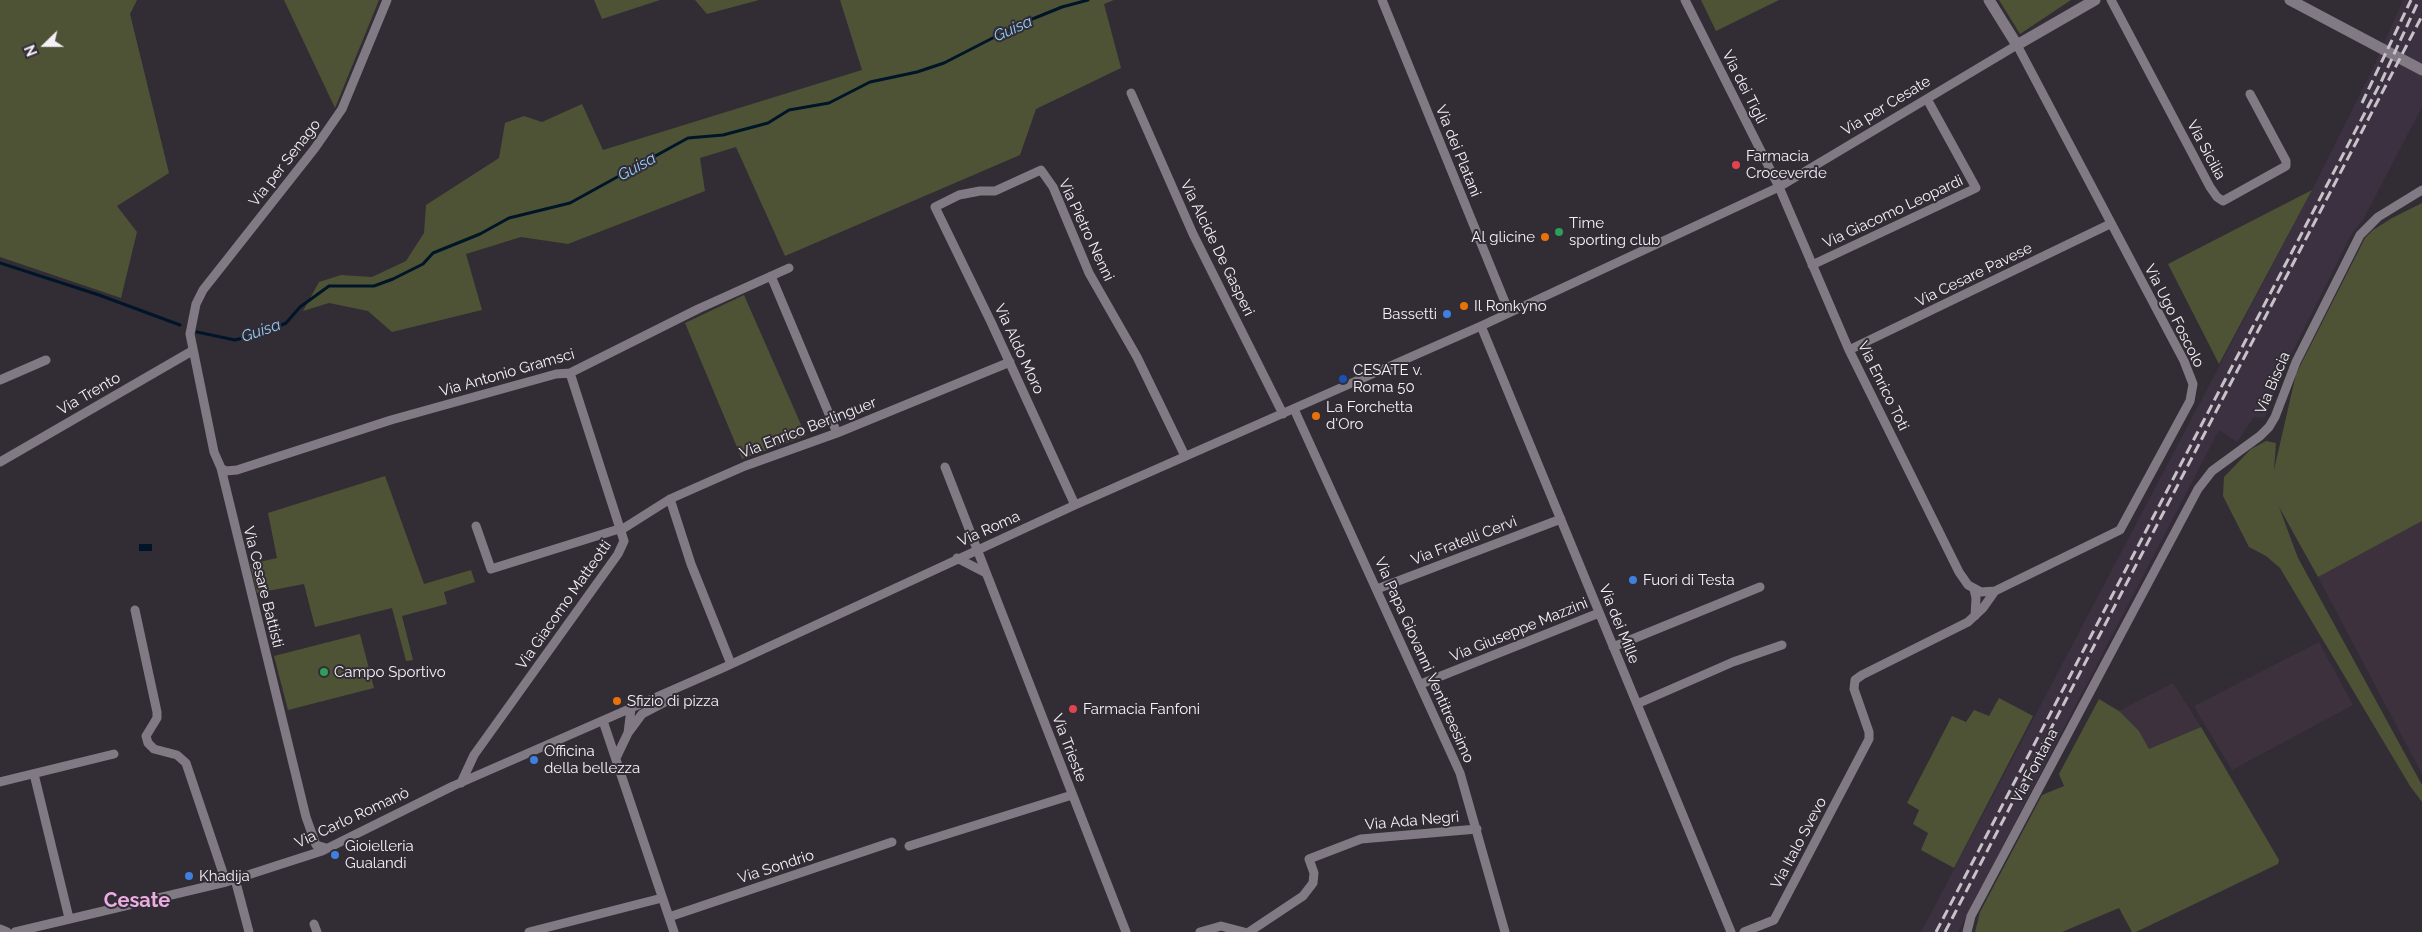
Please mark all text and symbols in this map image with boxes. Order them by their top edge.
water label: Guisa [991,12,1035,46]
north arrow [20,20,70,70]
text: N [22,43,41,59]
street label: Via dei Tigli [1718,47,1770,127]
street label: Via per Cesate [1838,72,1934,140]
street label: Via dei Platani [1431,102,1485,200]
street label: Via per Senago [245,116,325,210]
street label: Via Sicilia [2183,117,2229,183]
place label: Farmacia Croceverde [1746,147,1827,182]
water label: Guisa [615,149,659,185]
marker: Farmacia Croceverde [1730,159,1742,171]
street label: Via Giacomo Leopardi [1820,172,1966,252]
street label: Via Pietro Nenni [1054,176,1118,284]
street label: Via Alcide De Gasperi [1176,177,1258,319]
place label: Time sporting club [1569,214,1660,249]
marker: Time sporting club [1553,226,1565,238]
place label: Al glicine [1471,228,1535,246]
marker: Al glicine [1539,231,1551,243]
street label: Via Cesare Pavese [1913,239,2035,311]
street label: Via Ugo Foscolo [2140,261,2208,371]
place label: Il Ronkyno [1474,297,1547,315]
marker: Il Ronkyno [1458,300,1470,312]
street label: Via Aldo Moro [990,301,1048,397]
place label: Bassetti [1382,305,1437,323]
marker: Bassetti [1441,308,1453,320]
water label: Guisa [239,315,283,347]
street label: Via Enrico Toti [1854,338,1912,434]
street label: Via Antonio Gramsci [437,345,577,401]
street label: Via Biscia [2252,349,2294,417]
place label: CESATE v. Roma 50 [1353,361,1422,396]
street label: Via Trento [54,369,124,419]
marker: CESATE v. Roma 50 [1337,373,1349,385]
street label: Via Enrico Berlinguer [737,394,879,462]
place label: La Forchetta d'Oro [1326,398,1413,433]
marker: La Forchetta d'Oro [1310,410,1322,422]
street label: Via Roma [955,507,1023,551]
street label: Via Fratelli Cervi [1409,513,1519,569]
street label: Via Cesare Battisti [239,524,287,650]
street label: Via Giacomo Matteotti [513,537,615,673]
street label: Via Papa Giovanni Ventitreesimo [1370,554,1478,766]
place label: Fuori di Testa [1643,571,1735,589]
marker: Fuori di Testa [1627,574,1639,586]
street label: Via dei Mille [1595,582,1643,666]
street label: Via Giuseppe Mazzini [1448,594,1590,666]
place label: Campo Sportivo [334,663,446,681]
marker: Campo Sportivo [318,666,330,678]
place label: Sfizio di pizza [627,692,719,710]
marker: Sfizio di pizza [611,695,623,707]
place label: Farmacia Fanfoni [1083,700,1200,718]
marker: Farmacia Fanfoni [1067,703,1079,715]
street label: Via Trieste [1048,711,1090,785]
street label: Via Fontana [2008,726,2062,806]
place label: Officina della bellezza [544,742,640,777]
marker: Officina della bellezza [528,754,540,766]
street label: Via Carlo Romanò [292,784,412,852]
street label: Via Italo Svevo [1767,794,1831,892]
street label: Via Ada Negri [1364,808,1460,834]
place label: Gioielleria Gualandi [345,837,414,872]
street label: Via Sondrio [736,846,816,888]
marker: Gioielleria Gualandi [329,849,341,861]
place label: Khadija [199,867,250,885]
marker: Khadija [183,870,195,882]
district label: Cesate [104,889,170,913]

